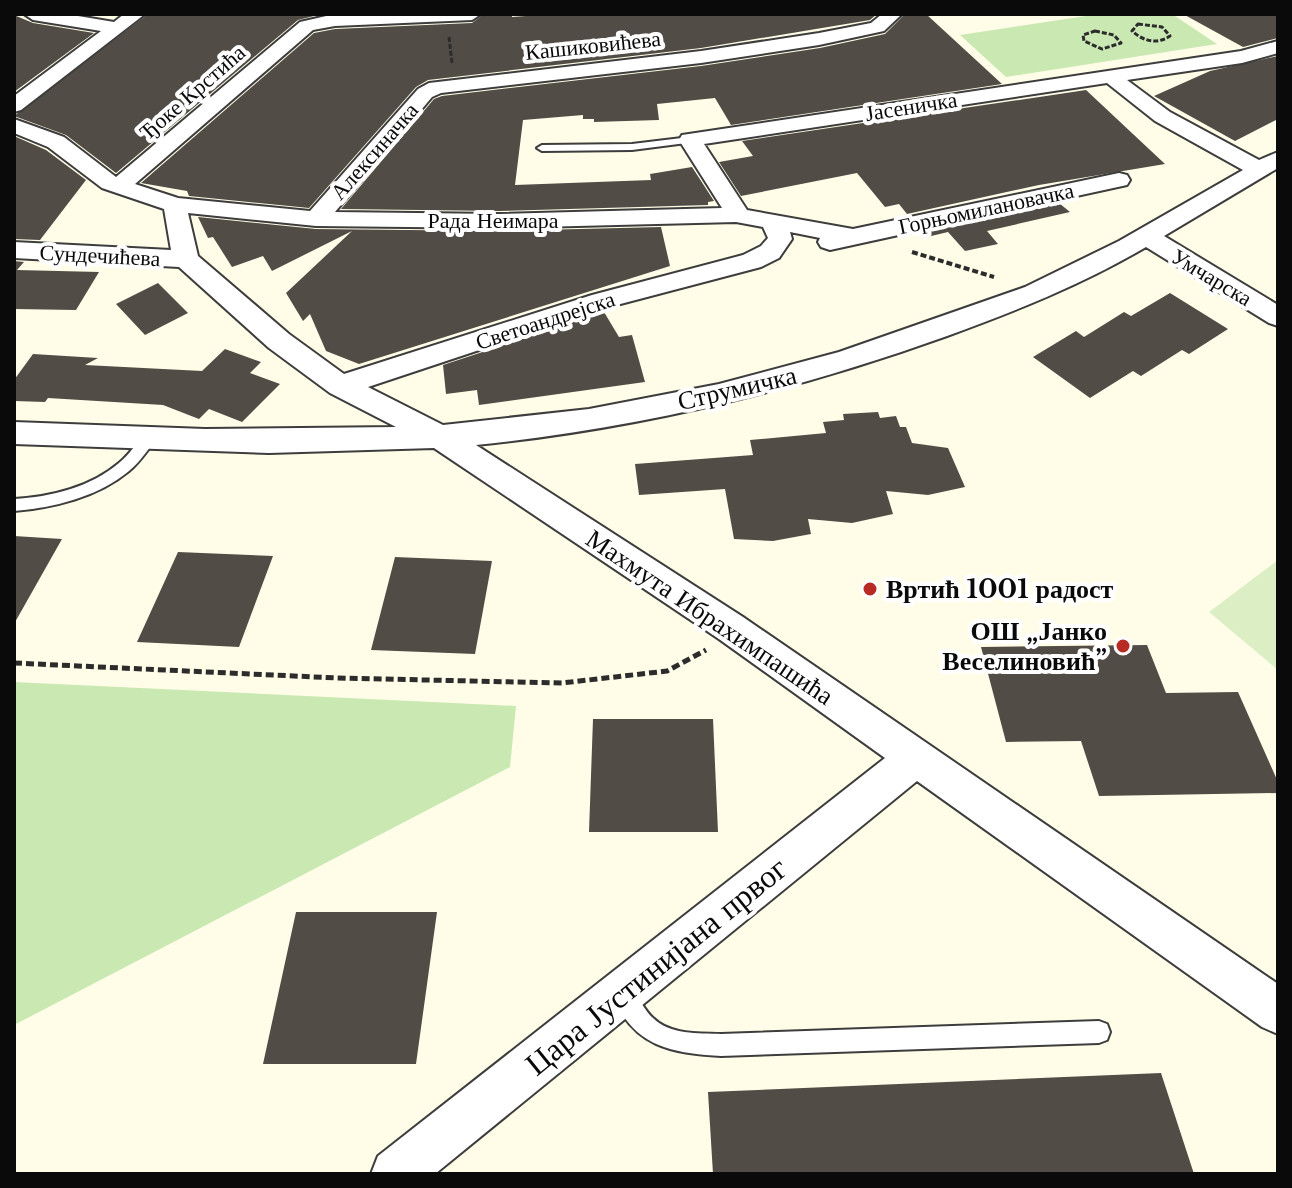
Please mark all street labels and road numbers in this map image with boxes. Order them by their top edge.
street label: Кашиковићева [524,25,662,66]
street label: Ђоке Крстића [134,39,251,146]
street label: Јасеничка [863,86,959,127]
street label: Алексиначка [325,97,424,206]
street label: Горњомилановачка [896,177,1077,240]
street label: Рада Неимара [428,207,559,234]
street label: Сундечићева [39,239,161,272]
street label: Умчарска [1167,243,1257,312]
street label: Светоандрејска [472,285,618,356]
street label: Струмичка [674,359,800,417]
street label: Махмута Ибрахимпашића [580,522,840,712]
street label: Цара Јустинијана првог [517,848,795,1084]

